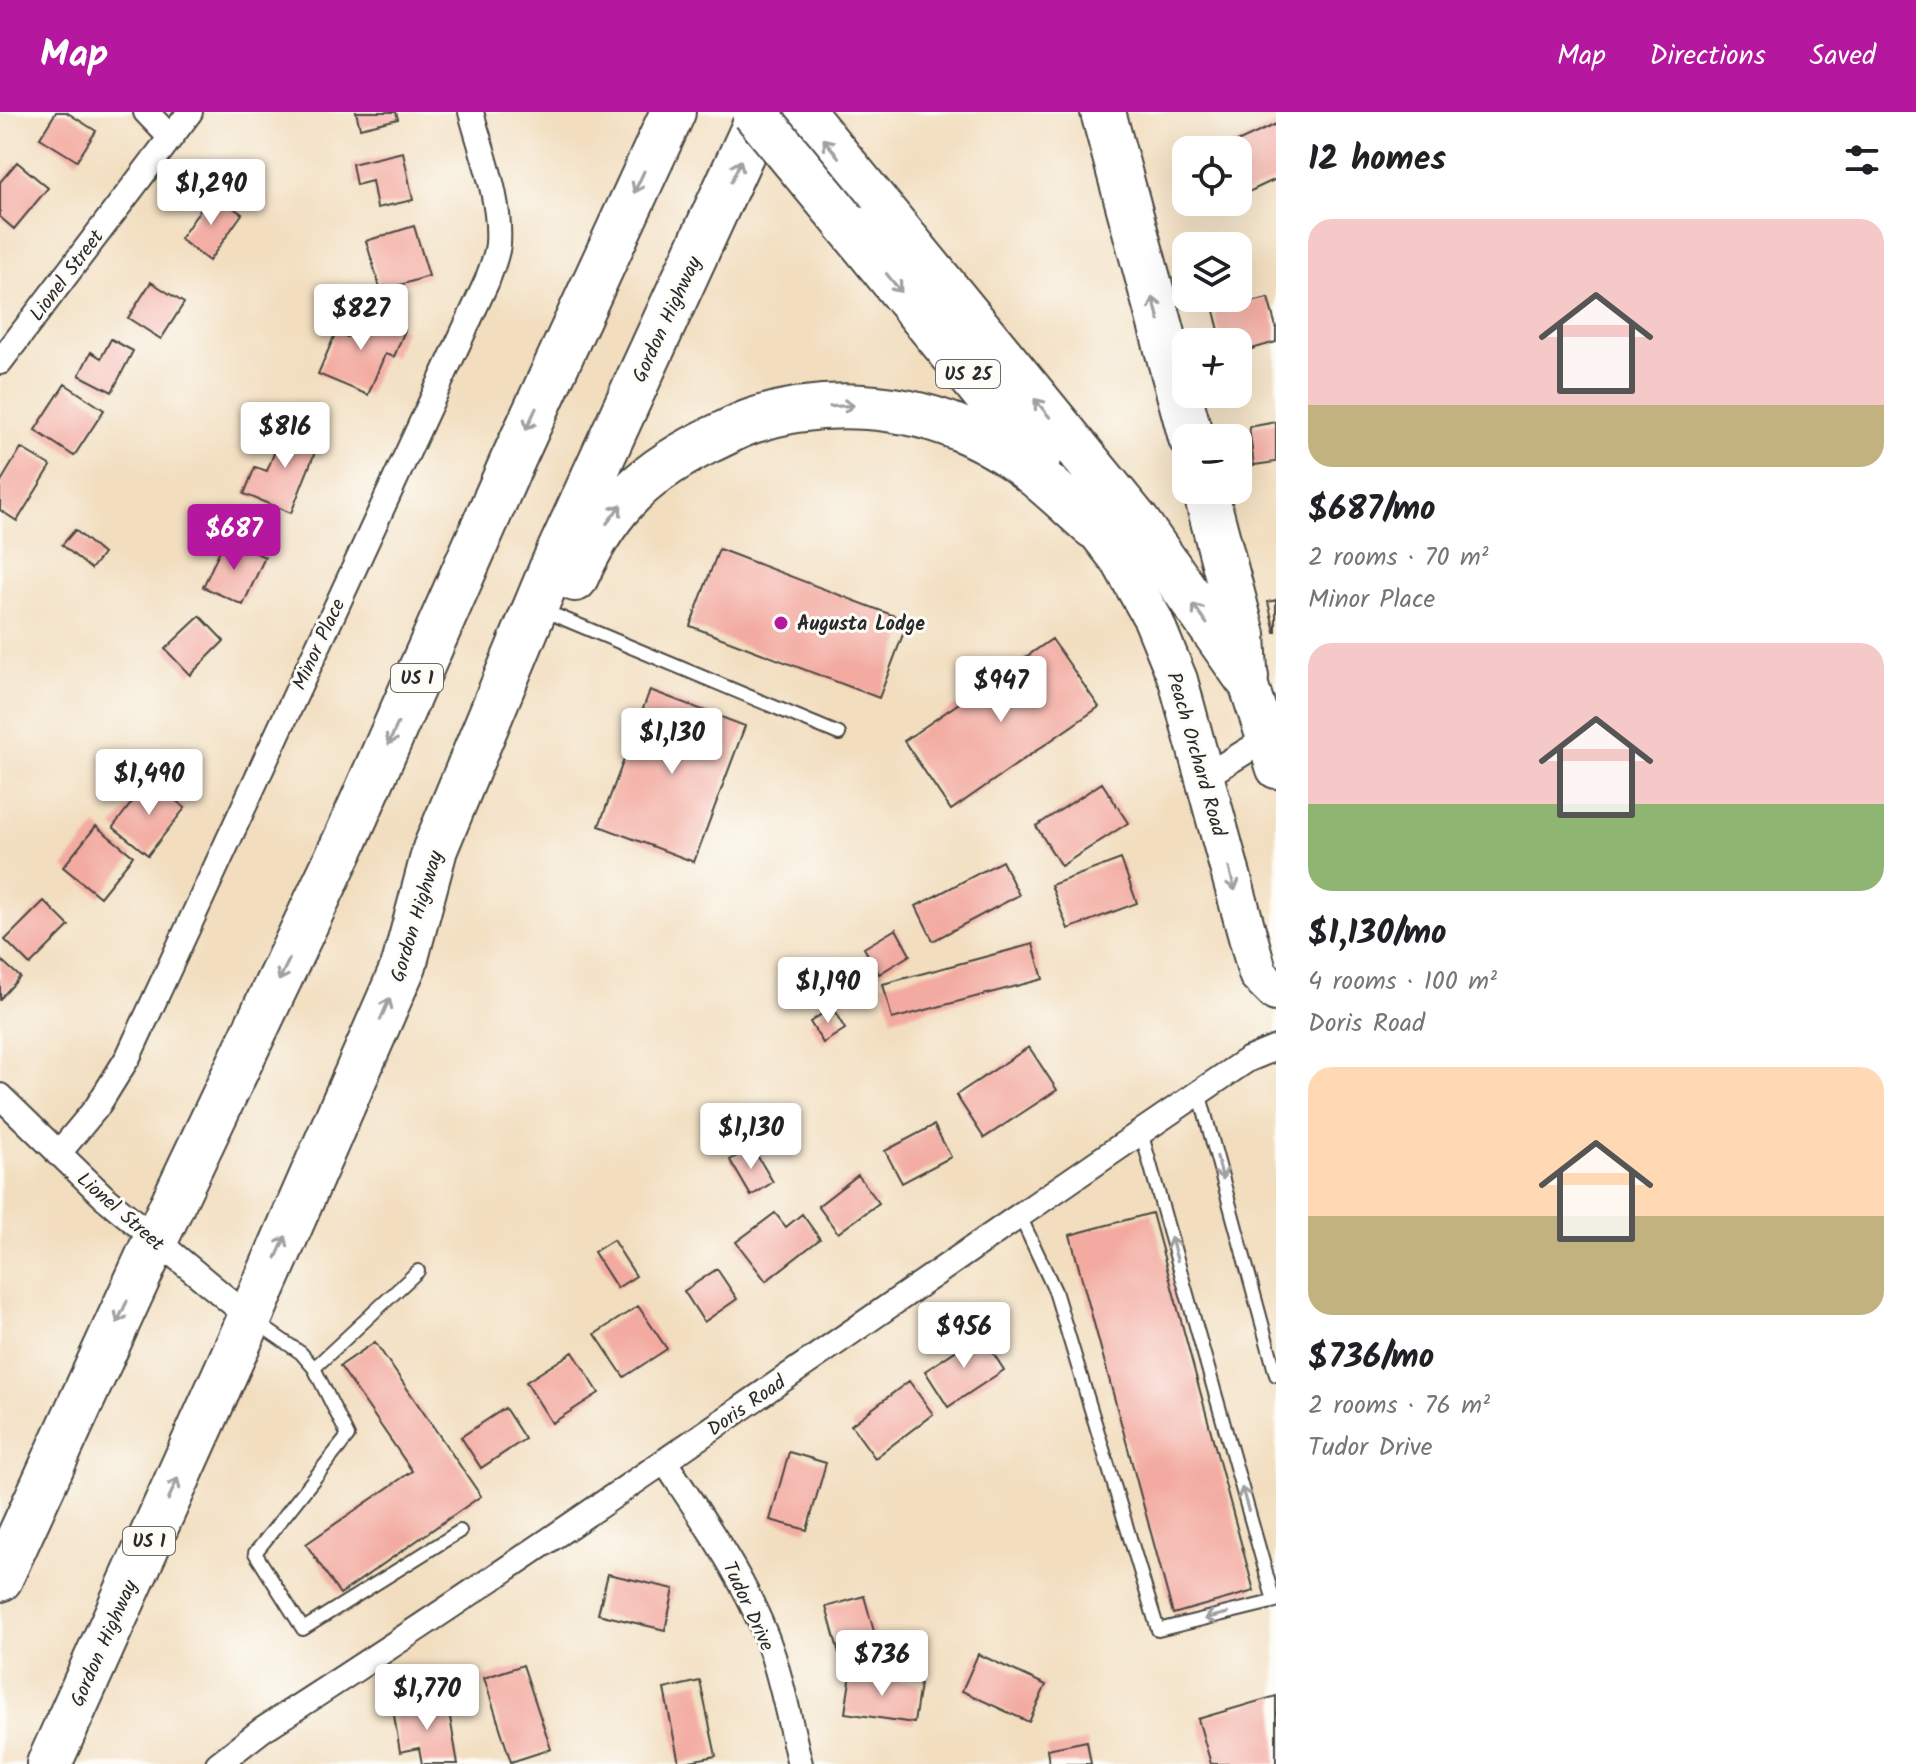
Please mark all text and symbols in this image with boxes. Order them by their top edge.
text: Map [40,26,109,86]
text: Map [1557,34,1606,79]
text: Directions [1650,34,1766,79]
text: Saved [1810,34,1876,79]
text: 12 homes [1308,133,1446,187]
map controls [1172,136,1252,504]
button: locate [1172,136,1252,216]
one-way arrow [822,138,840,159]
icon: filters [1840,138,1884,182]
pin: $1,290 [146,159,276,227]
one-way arrow [729,159,744,183]
text: $1,290 [175,164,247,206]
one-way arrow [631,170,646,194]
street label: Lionel Street [22,223,113,329]
button: layers [1172,232,1252,312]
street label: Gordon Highway [625,251,711,388]
icon: home [1524,271,1668,415]
one-way arrow [885,272,903,293]
pin: $827 [314,284,408,352]
text: $827 [332,289,390,331]
one-way arrow [1147,296,1162,322]
button: + [1172,328,1252,408]
road number: US 25 [936,360,1000,388]
one-way arrow [1033,398,1051,419]
one-way arrow [828,399,855,414]
pin: $816 [238,402,332,470]
one-way arrow [523,406,538,431]
text: $816 [259,407,311,449]
button: − [1172,424,1252,504]
text: $687/mo [1308,483,1436,537]
pin: $687 [187,504,281,572]
one-way arrow [605,504,622,525]
text: $687 [205,509,263,551]
text: 2 rooms · 70 m² [1308,537,1489,579]
text: Minor Place [1308,579,1435,621]
street label: Minor Place [285,594,355,696]
one-way arrow [1192,603,1208,625]
place label: Augusta Lodge [797,609,925,641]
marker: Augusta Lodge [772,614,790,632]
pin: $947 [954,656,1048,724]
text: $947 [974,661,1029,703]
road number: US 1 [391,664,443,692]
street label: Peach Orchard Road [1156,669,1234,841]
icon: home [1524,695,1668,839]
pin: $1,130 [607,708,737,776]
text: $1,130 [639,713,705,755]
one-way arrow [384,721,399,745]
pin: $1,490 [84,749,214,817]
text: $1,490 [114,754,184,796]
street label: Gordon Highway [383,846,453,986]
one-way arrow [1225,865,1240,891]
text: $1,130/mo [1308,907,1447,961]
one-way arrow [276,957,291,981]
pin: $1,190 [763,957,893,1025]
text: 4 rooms · 100 m² [1308,961,1497,1003]
text: $1,190 [796,962,860,1004]
one-way arrow [378,997,393,1021]
text: Doris Road [1308,1003,1425,1045]
pin: $1,130 [686,1103,816,1171]
text: $1,130 [718,1108,784,1150]
icon: home [1524,1119,1668,1263]
one-way arrow [1213,1154,1228,1180]
street label: Lionel Street [68,1165,171,1260]
one-way arrow [275,1235,290,1260]
one-way arrow [1166,1237,1181,1263]
one-way arrow [114,1300,129,1324]
pin: $956 [917,1302,1011,1370]
text: $956 [936,1307,992,1349]
text: $736/mo [1308,1331,1434,1385]
street label: Doris Road [701,1367,794,1446]
text: 2 rooms · 76 m² [1308,1385,1490,1427]
text: Tudor Drive [1308,1427,1432,1469]
one-way arrow [166,1477,181,1501]
one-way arrow [1237,1487,1252,1513]
road number: US 1 [123,1527,175,1555]
street label: Tudor Drive [712,1557,782,1657]
street label: Gordon Highway [63,1575,147,1713]
one-way arrow [1203,1609,1229,1624]
pin: $736 [835,1630,929,1698]
text: $736 [854,1635,910,1677]
pin: $1,770 [362,1664,492,1732]
text: $1,770 [393,1669,461,1711]

